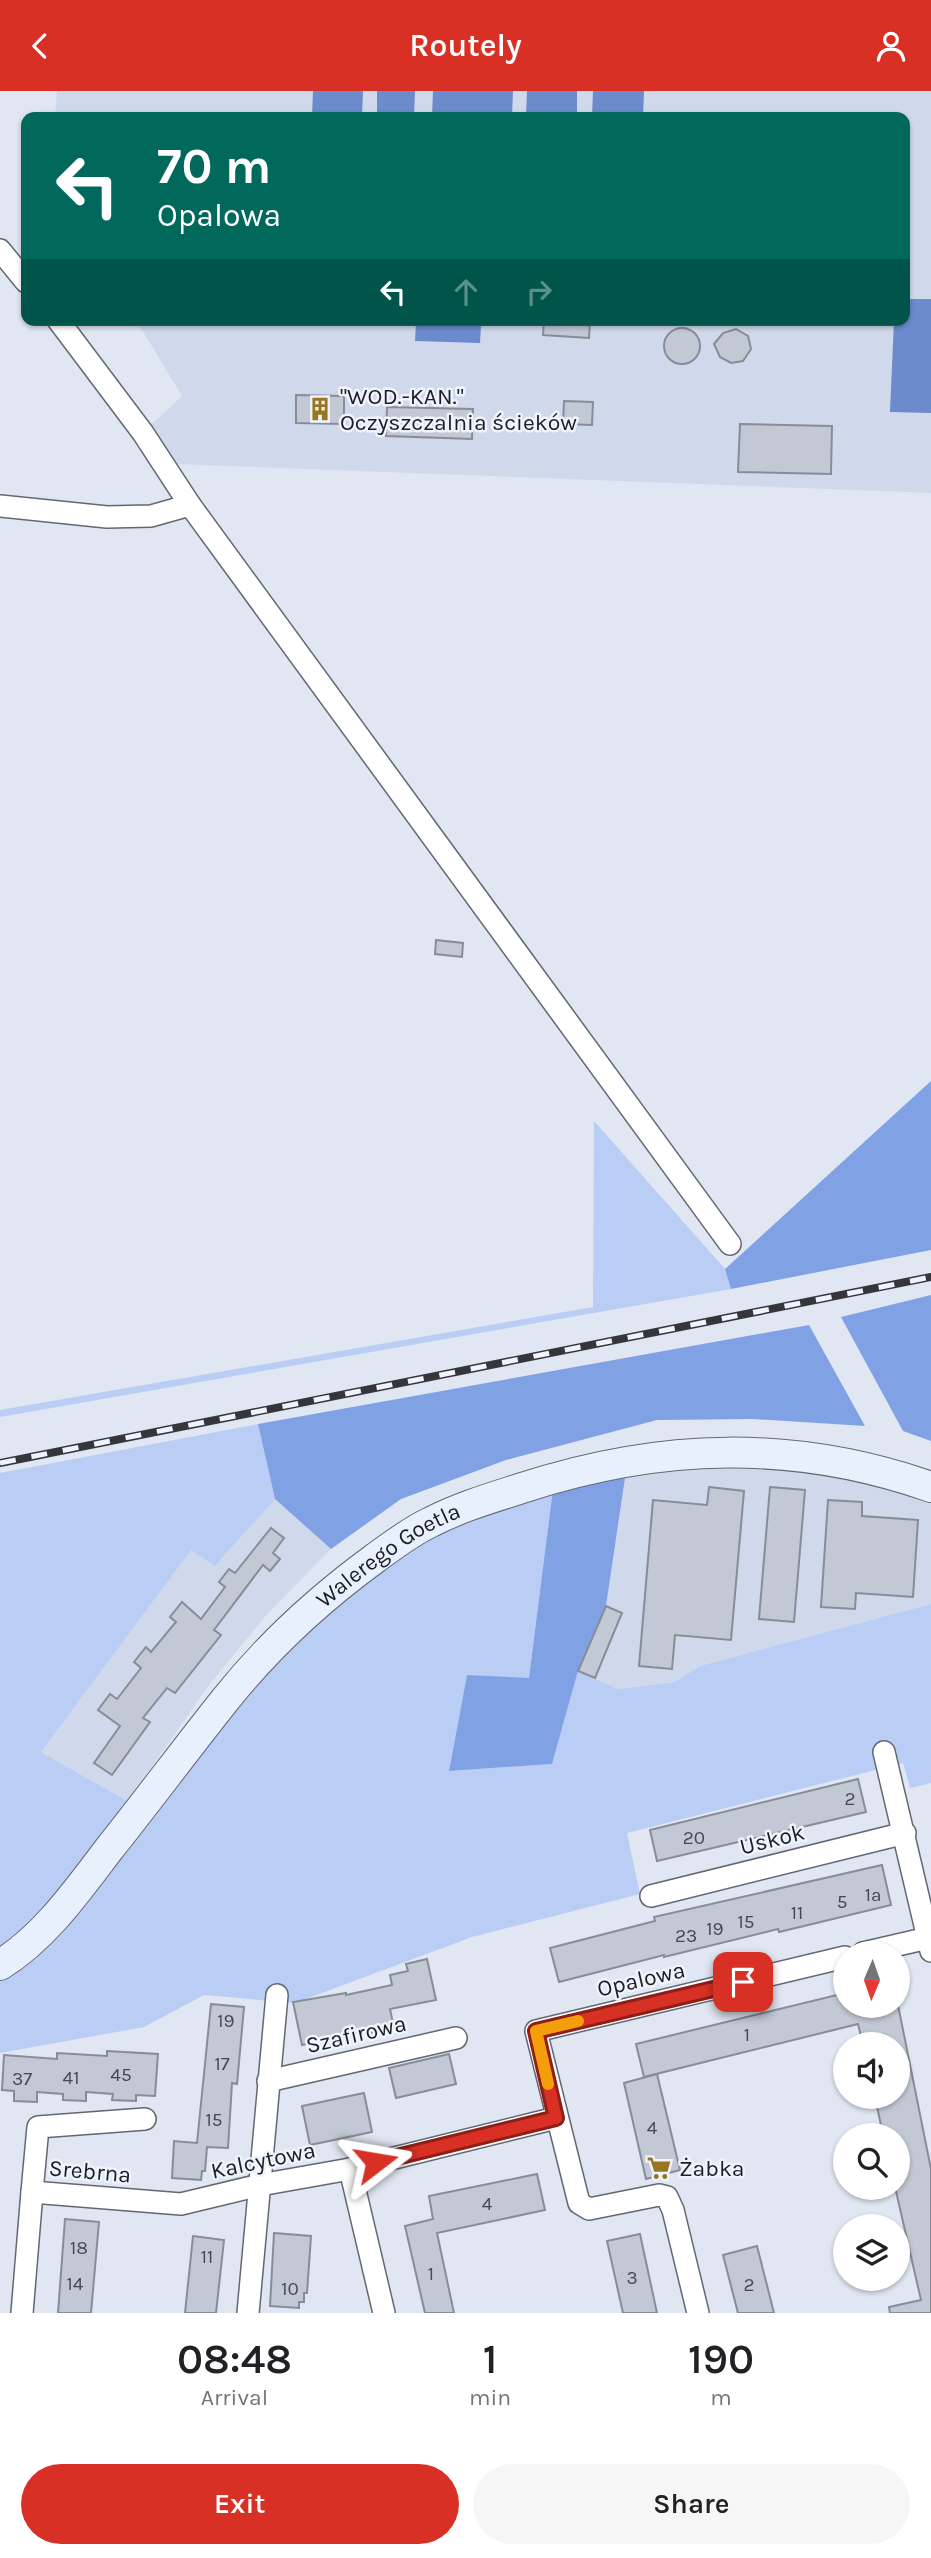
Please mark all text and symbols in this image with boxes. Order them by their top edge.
icon: back [21,27,59,65]
text: Routely [409,27,522,64]
icon: person [872,27,910,65]
text: 70 m [157,138,271,195]
icon: left [42,140,133,231]
text: Opalowa [157,197,281,234]
icon: left [374,273,412,311]
icon: ahead [447,273,485,311]
icon: right [520,273,558,311]
place label: "WOD.-KAN." Oczyszczalnia ścieków [340,383,577,436]
building icon: "WOD.-KAN." Oczyszczalnia ścieków [306,395,334,423]
street label: Walerego Goetla [311,1497,464,1613]
house number: 2 [844,1788,856,1810]
street label: Uskok [737,1818,807,1861]
house number: 20 [683,1827,705,1849]
house number: 1a [865,1884,881,1906]
house number: 5 [837,1891,847,1913]
house number: 11 [791,1902,803,1924]
house number: 15 [737,1911,755,1933]
house number: 19 [706,1918,724,1940]
house number: 23 [675,1925,697,1947]
north arrow [833,1941,910,2018]
map controls [833,1941,910,2291]
pin [713,1952,773,2012]
street label: Opalowa [595,1956,688,2003]
icon: arrive [724,1963,762,2001]
house number: 19 [217,2010,235,2032]
street label: Szafirowa [303,2010,409,2059]
house number: 1 [744,2024,750,2046]
button: sound [833,2032,910,2109]
house number: 17 [214,2053,230,2075]
house number: 45 [110,2064,132,2086]
house number: 41 [63,2067,79,2089]
house number: 37 [12,2068,32,2090]
house number: 15 [205,2109,223,2131]
house number: 4 [647,2117,658,2139]
button: search [833,2123,910,2200]
position arrow [339,2125,413,2199]
street label: Kalcytowa [208,2136,318,2185]
street label: Srebrna [48,2154,132,2189]
supermarket icon: Żabka [645,2154,673,2182]
place label: Żabka [679,2155,745,2182]
house number: 4 [482,2193,493,2215]
button: layers [833,2214,910,2291]
house number: 18 [70,2237,88,2259]
house number: 11 [201,2246,213,2268]
house number: 1 [428,2263,434,2285]
house number: 3 [626,2267,638,2289]
house number: 14 [67,2273,84,2295]
house number: 2 [743,2274,755,2296]
house number: 10 [281,2278,299,2300]
text: 08:48 [177,2334,292,2384]
text: 1 [483,2334,497,2384]
text: 190 [688,2334,754,2384]
text: Arrival [201,2384,268,2411]
text: min [469,2384,511,2411]
text: m [710,2384,732,2411]
button: Exit [21,2464,459,2544]
button: Share [473,2464,910,2544]

